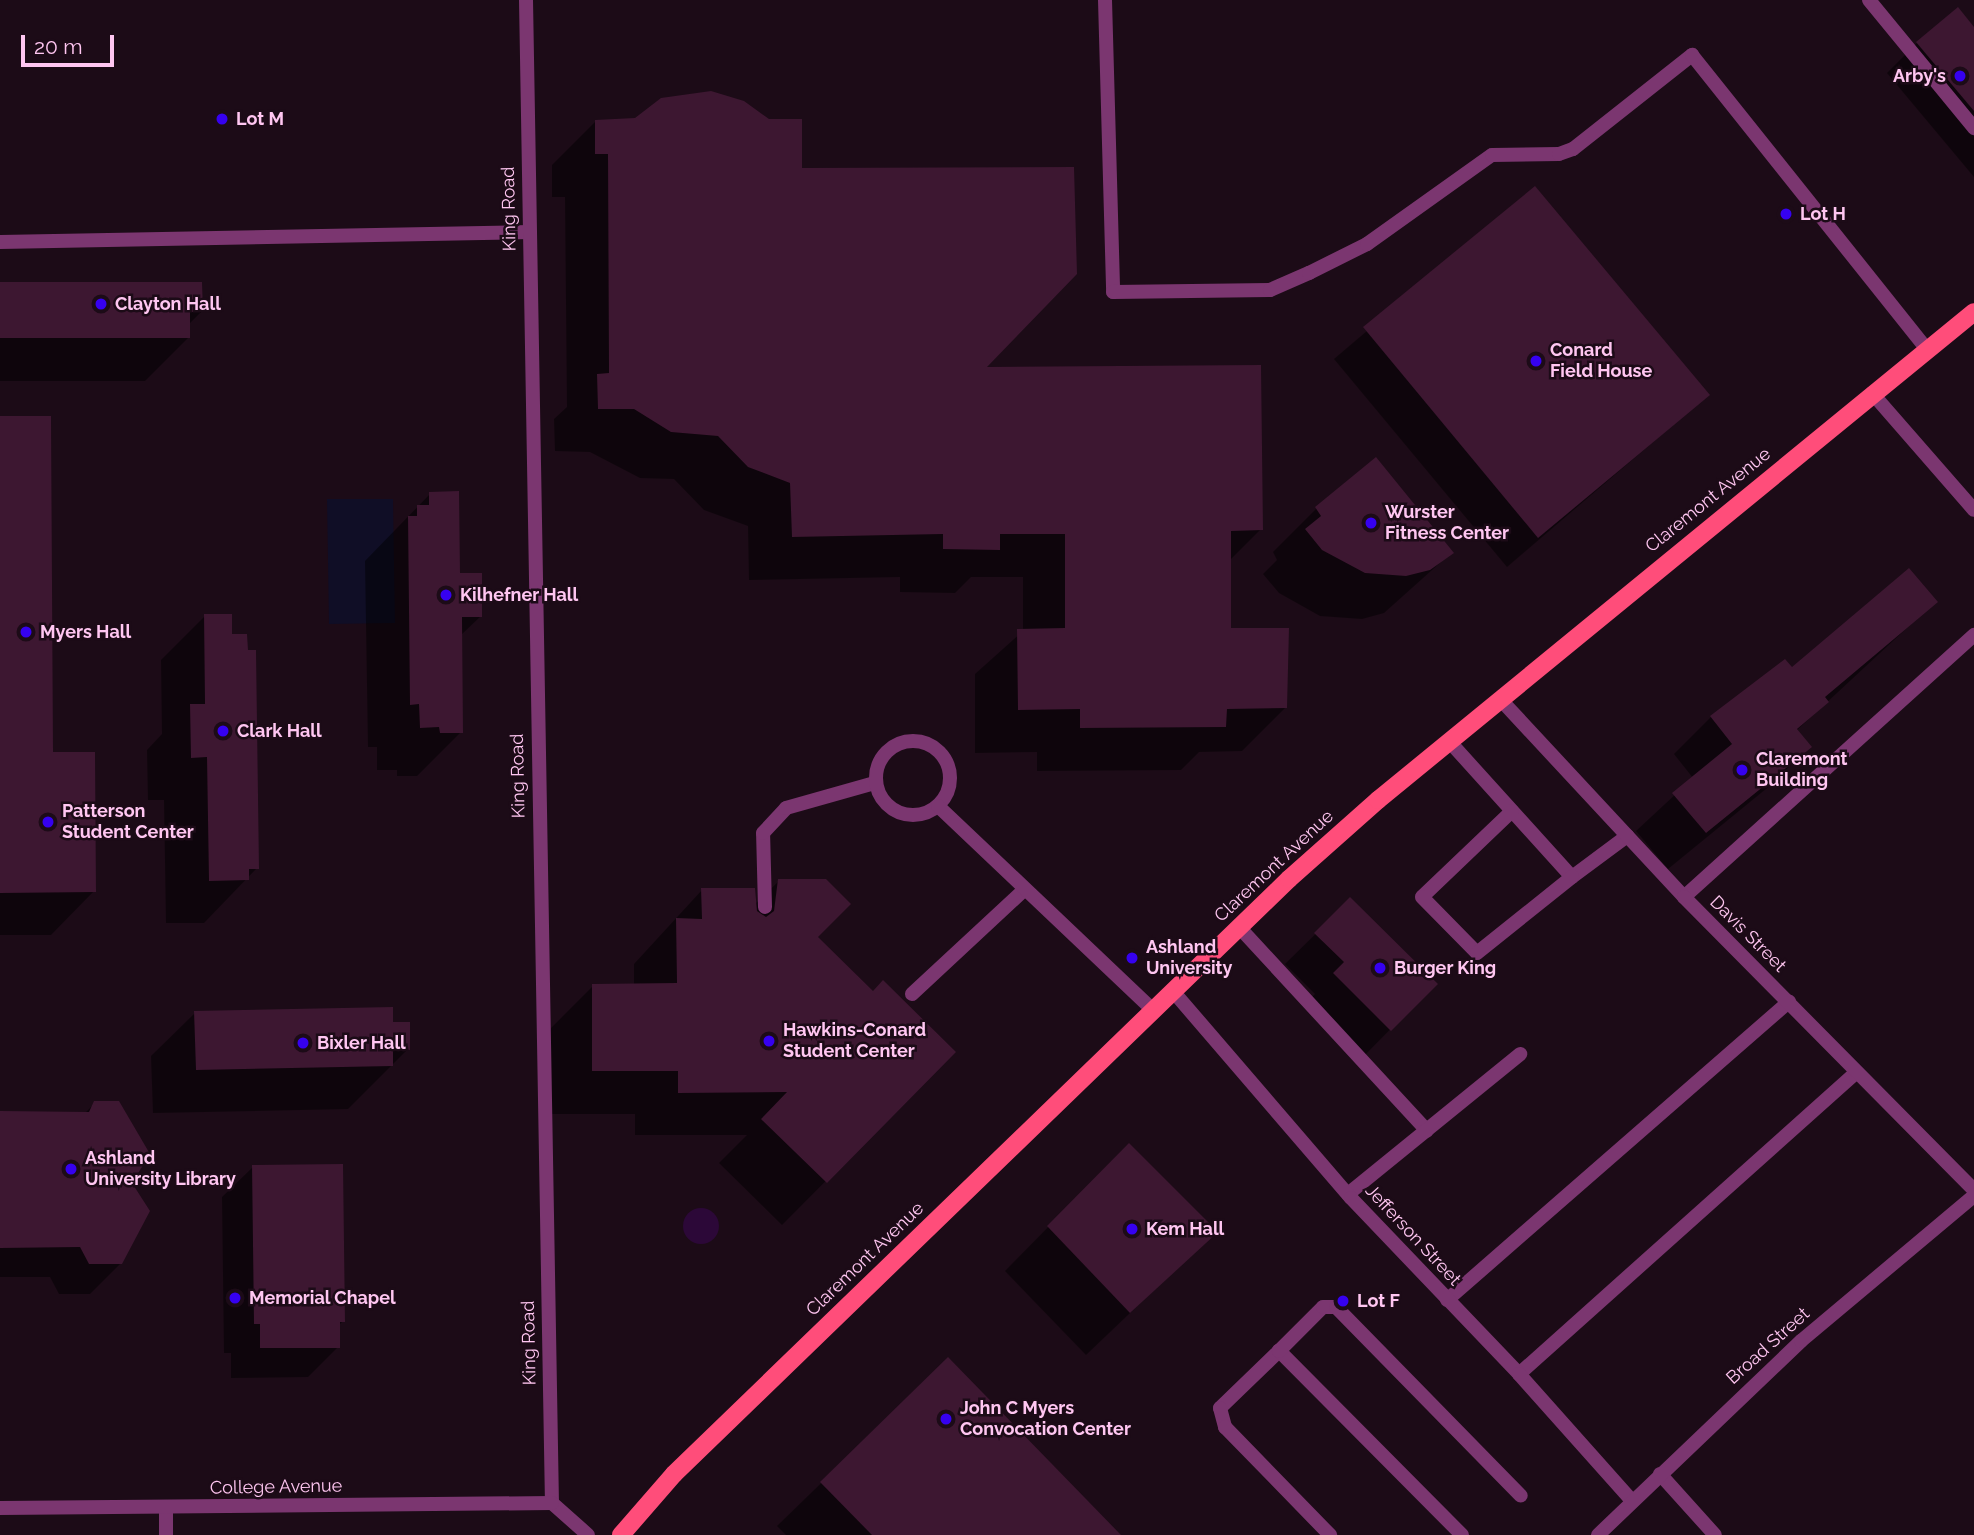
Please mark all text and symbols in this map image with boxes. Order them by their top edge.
scale bar [24,21,117,65]
text: 20 m [34,34,82,59]
place label: Arby's [1893,65,1946,87]
marker: Arby's [1952,68,1968,84]
place label: Lot M [236,108,284,130]
marker: Lot M [214,111,230,127]
street label: King Road [497,166,521,252]
place label: Lot H [1800,203,1846,225]
marker: Lot H [1778,206,1794,222]
place label: Clayton Hall [115,293,221,315]
marker: Clayton Hall [93,296,109,312]
place label: Conard Field House [1550,340,1652,382]
marker: Conard Field House [1528,353,1544,369]
street label: Claremont Avenue [1641,443,1775,557]
place label: Wurster Fitness Center [1385,502,1509,544]
marker: Wurster Fitness Center [1363,515,1379,531]
place label: Kilhefner Hall [460,584,579,606]
marker: Kilhefner Hall [438,587,454,603]
place label: Myers Hall [40,621,131,643]
marker: Myers Hall [18,624,34,640]
place label: Clark Hall [237,720,322,742]
marker: Clark Hall [215,723,231,739]
street label: King Road [506,733,530,819]
place label: Claremont Building [1756,749,1847,792]
marker: Claremont Building [1734,762,1750,778]
place label: Patterson Student Center [62,801,194,844]
street label: Claremont Avenue [1210,805,1338,927]
marker: Patterson Student Center [40,814,56,830]
street label: Davis Street [1705,891,1791,977]
place label: Ashland University [1146,937,1232,979]
marker: Ashland University [1124,950,1140,966]
place label: Burger King [1394,957,1497,979]
marker: Burger King [1372,960,1388,976]
place label: Hawkins-Conard Student Center [783,1020,926,1062]
place label: Bixler Hall [317,1032,406,1054]
marker: Hawkins-Conard Student Center [761,1033,777,1049]
marker: Bixler Hall [295,1035,311,1051]
place label: Ashland University Library [85,1148,236,1190]
marker: Ashland University Library [63,1161,79,1177]
street label: Jefferson Street [1361,1180,1465,1290]
street label: Claremont Avenue [802,1197,928,1321]
place label: Kem Hall [1146,1218,1224,1240]
marker: Kem Hall [1124,1221,1140,1237]
place label: Memorial Chapel [249,1287,396,1309]
marker: Memorial Chapel [227,1290,243,1306]
place label: Lot F [1357,1290,1400,1312]
marker: Lot F [1335,1293,1351,1309]
street label: King Road [517,1300,541,1386]
street label: Broad Street [1722,1303,1814,1389]
place label: John C Myers Convocation Center [960,1398,1131,1440]
marker: John C Myers Convocation Center [938,1411,954,1427]
street label: College Avenue [209,1475,343,1499]

